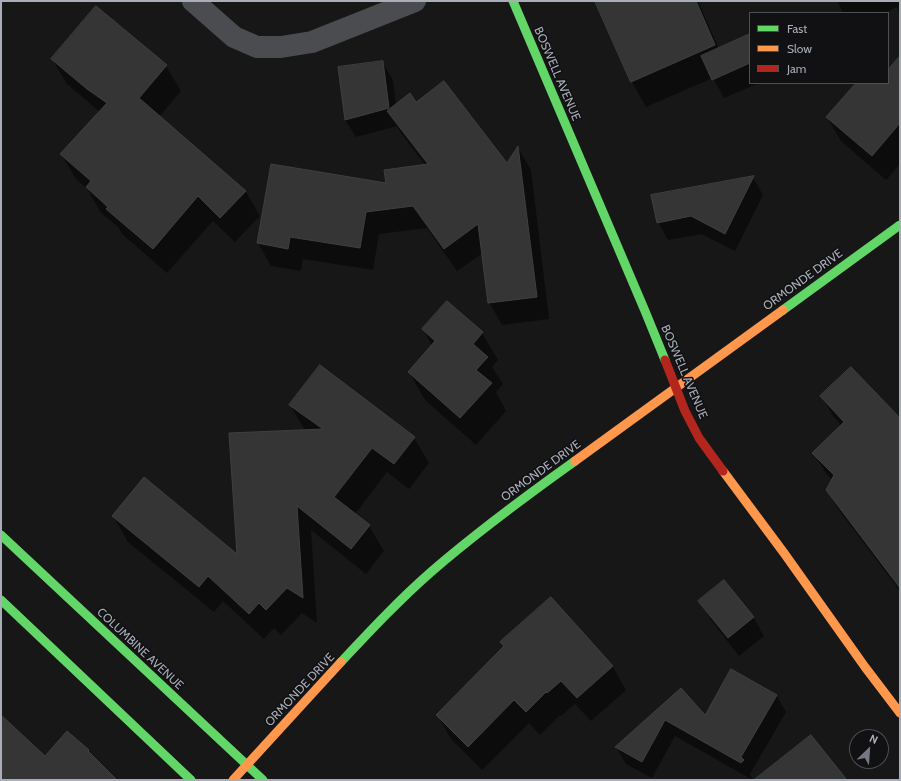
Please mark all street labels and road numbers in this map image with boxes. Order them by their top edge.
street label: BOSWELL AVENUE [531,25,583,123]
street label: ORMONDE DRIVE [760,246,846,314]
street label: BOSWELL AVENUE [658,323,710,421]
street label: ORMONDE DRIVE [498,437,584,505]
street label: COLUMBINE AVENUE [94,605,186,693]
street label: ORMONDE DRIVE [262,650,338,730]

